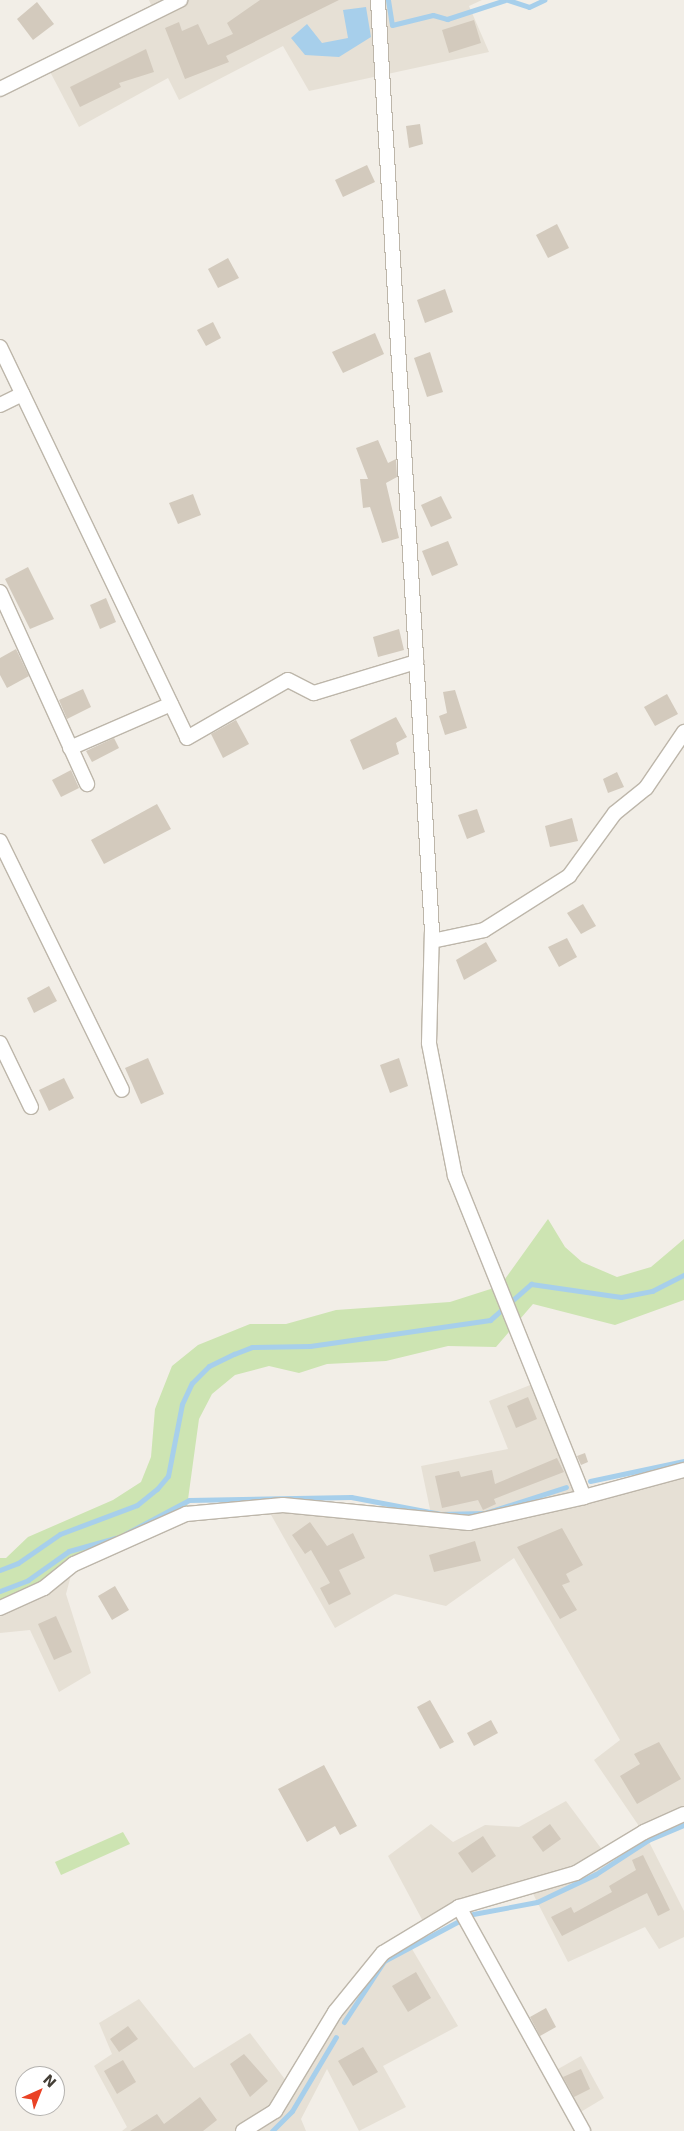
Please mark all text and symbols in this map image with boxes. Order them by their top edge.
north arrow [15,2066,65,2116]
text: N [40,2071,59,2091]

